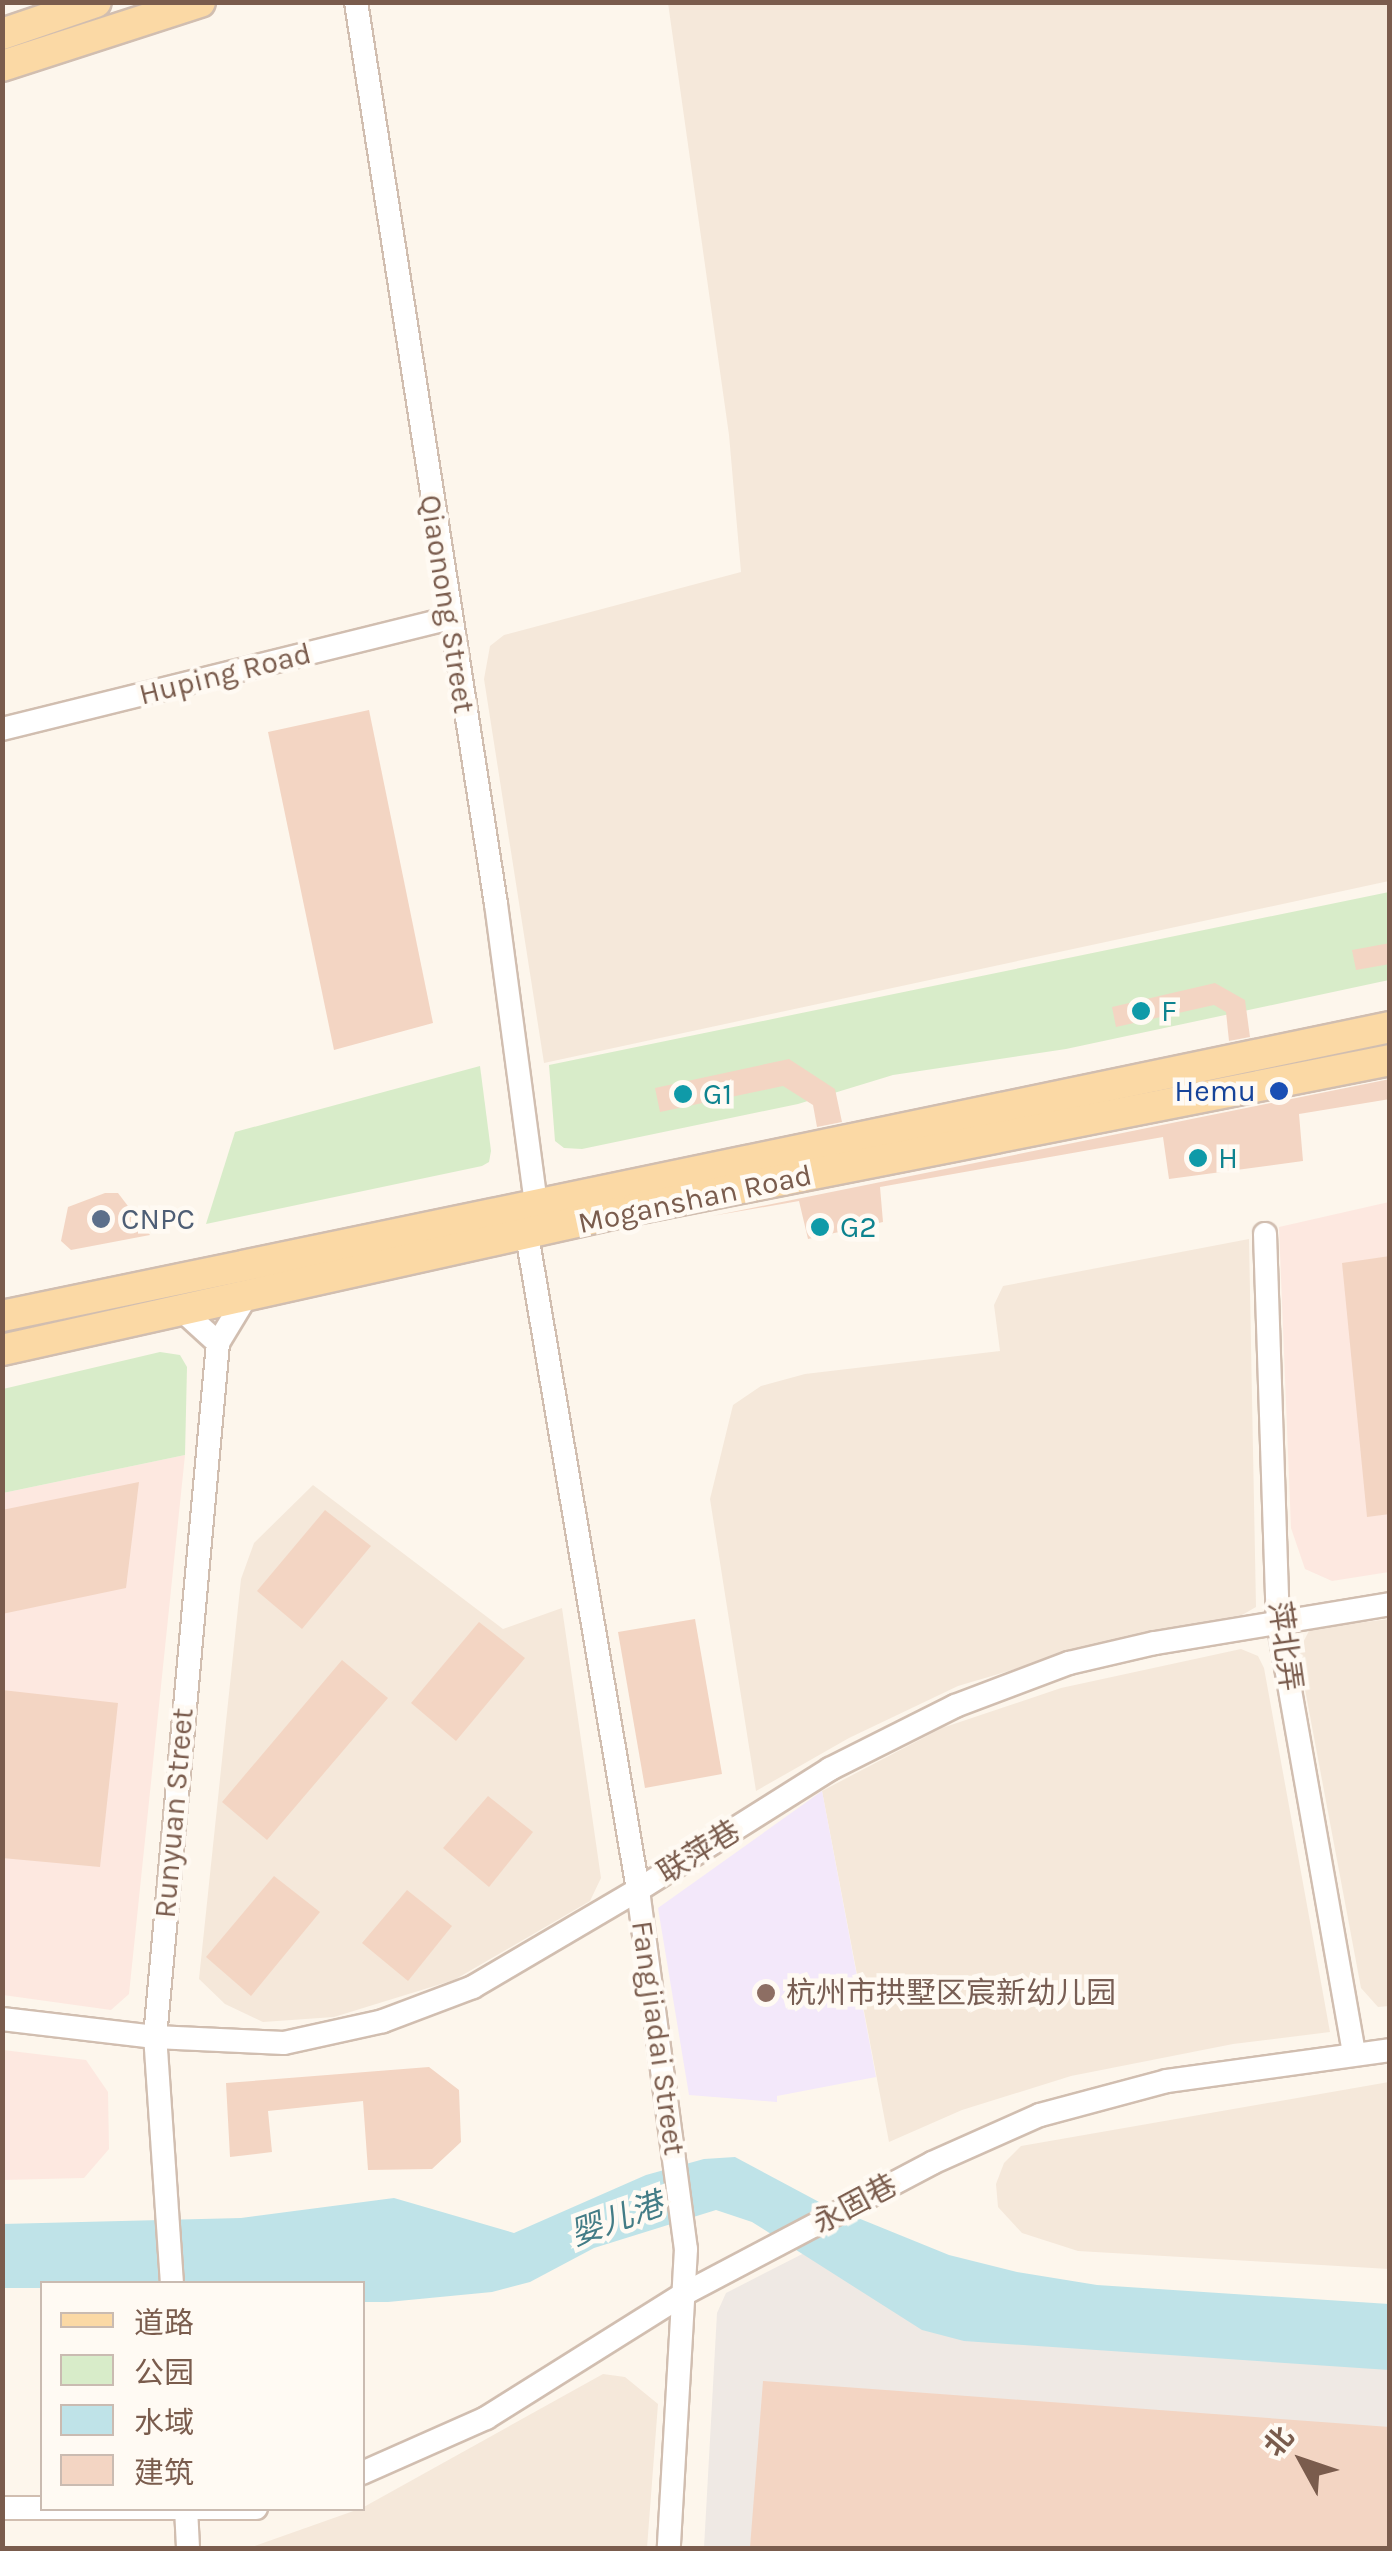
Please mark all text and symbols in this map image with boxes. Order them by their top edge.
street label: Qiaonong Street [412,492,482,716]
street label: Huping Road [135,635,315,713]
place label: F [1161,993,1177,1029]
marker: F [1130,1000,1152,1022]
place label: Hemu [1174,1073,1256,1109]
place label: G1 [703,1076,732,1112]
marker: Hemu [1266,1078,1292,1104]
marker: G1 [672,1083,694,1105]
place label: H [1218,1140,1238,1176]
marker: H [1187,1147,1209,1169]
street label: Moganshan Road [575,1157,815,1241]
place label: CNPC [121,1201,195,1237]
marker: CNPC [90,1208,112,1230]
place label: G2 [840,1209,877,1245]
marker: G2 [809,1216,831,1238]
street label: 萍北弄 [1261,1599,1309,1693]
street label: Runyuan Street [147,1706,201,1920]
street label: 联萍巷 [651,1813,747,1891]
street label: Fangjiadai Street [624,1918,692,2158]
place label: 杭州市拱墅区宸新幼儿园 [786,1975,1116,2011]
marker: 杭州市拱墅区宸新幼儿园 [755,1982,777,2004]
street label: 永固巷 [807,2167,903,2241]
water label: 婴儿港 [565,2186,669,2254]
legend [40,2281,365,2511]
text: 道路 [134,2305,194,2341]
text: 公园 [134,2355,194,2391]
text: 水域 [134,2405,194,2441]
north arrow [1252,2411,1352,2511]
text: 北 [1257,2420,1300,2463]
text: 建筑 [134,2455,194,2491]

